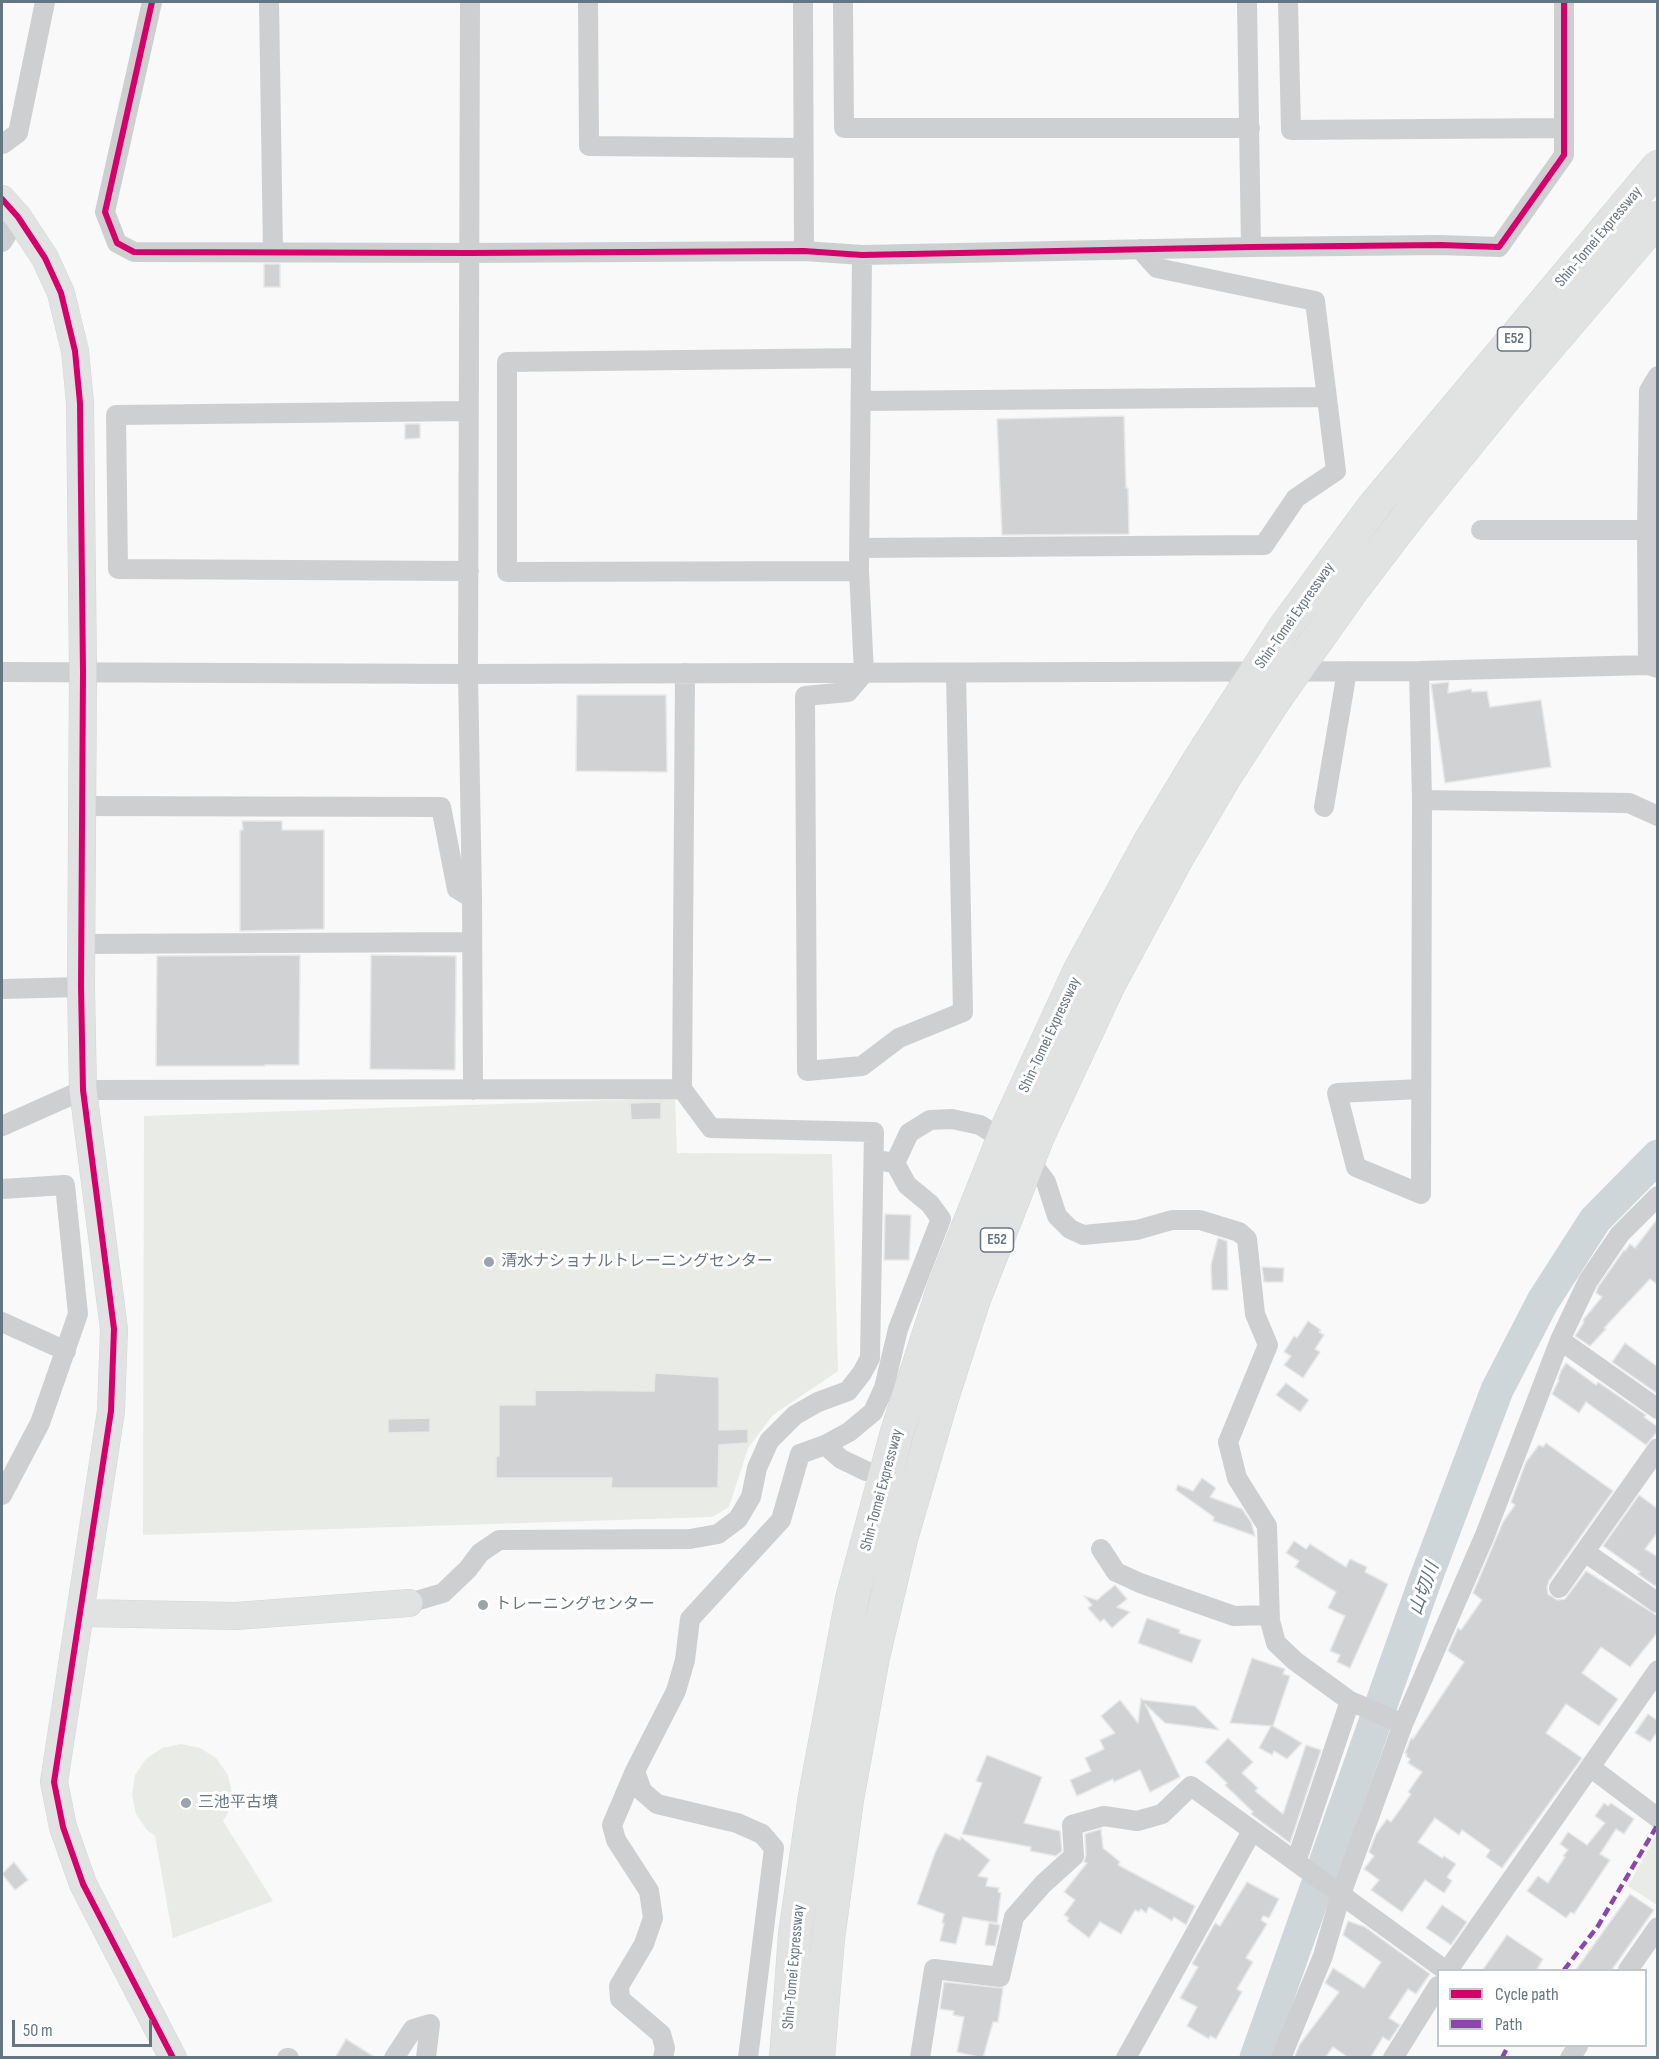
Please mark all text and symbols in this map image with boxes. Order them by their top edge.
street label: Shin-Tomei Expressway [1551,183,1647,291]
road number: E52 [1498,327,1530,351]
street label: Shin-Tomei Expressway [1251,559,1339,673]
street label: Shin-Tomei Expressway [1015,974,1085,1096]
road number: E52 [980,1228,1014,1252]
place label: 清水ナショナルトレーニングセンター [501,1252,773,1272]
marker: 清水ナショナルトレーニングセンター [482,1255,496,1269]
street label: Shin-Tomei Expressway [857,1427,907,1553]
water label: 山切川 [1406,1560,1444,1618]
place label: トレーニングセンター [495,1595,655,1615]
marker: トレーニングセンター [476,1598,490,1612]
place label: 三池平古墳 [198,1793,278,1813]
marker: 三池平古墳 [179,1796,193,1810]
street label: Shin-Tomei Expressway [779,1904,809,2030]
legend [1437,1969,1647,2047]
text: Cycle path [1495,1984,1559,2005]
scale bar [15,2008,154,2046]
text: Path [1495,2014,1523,2035]
text: 50 m [23,2020,53,2041]

